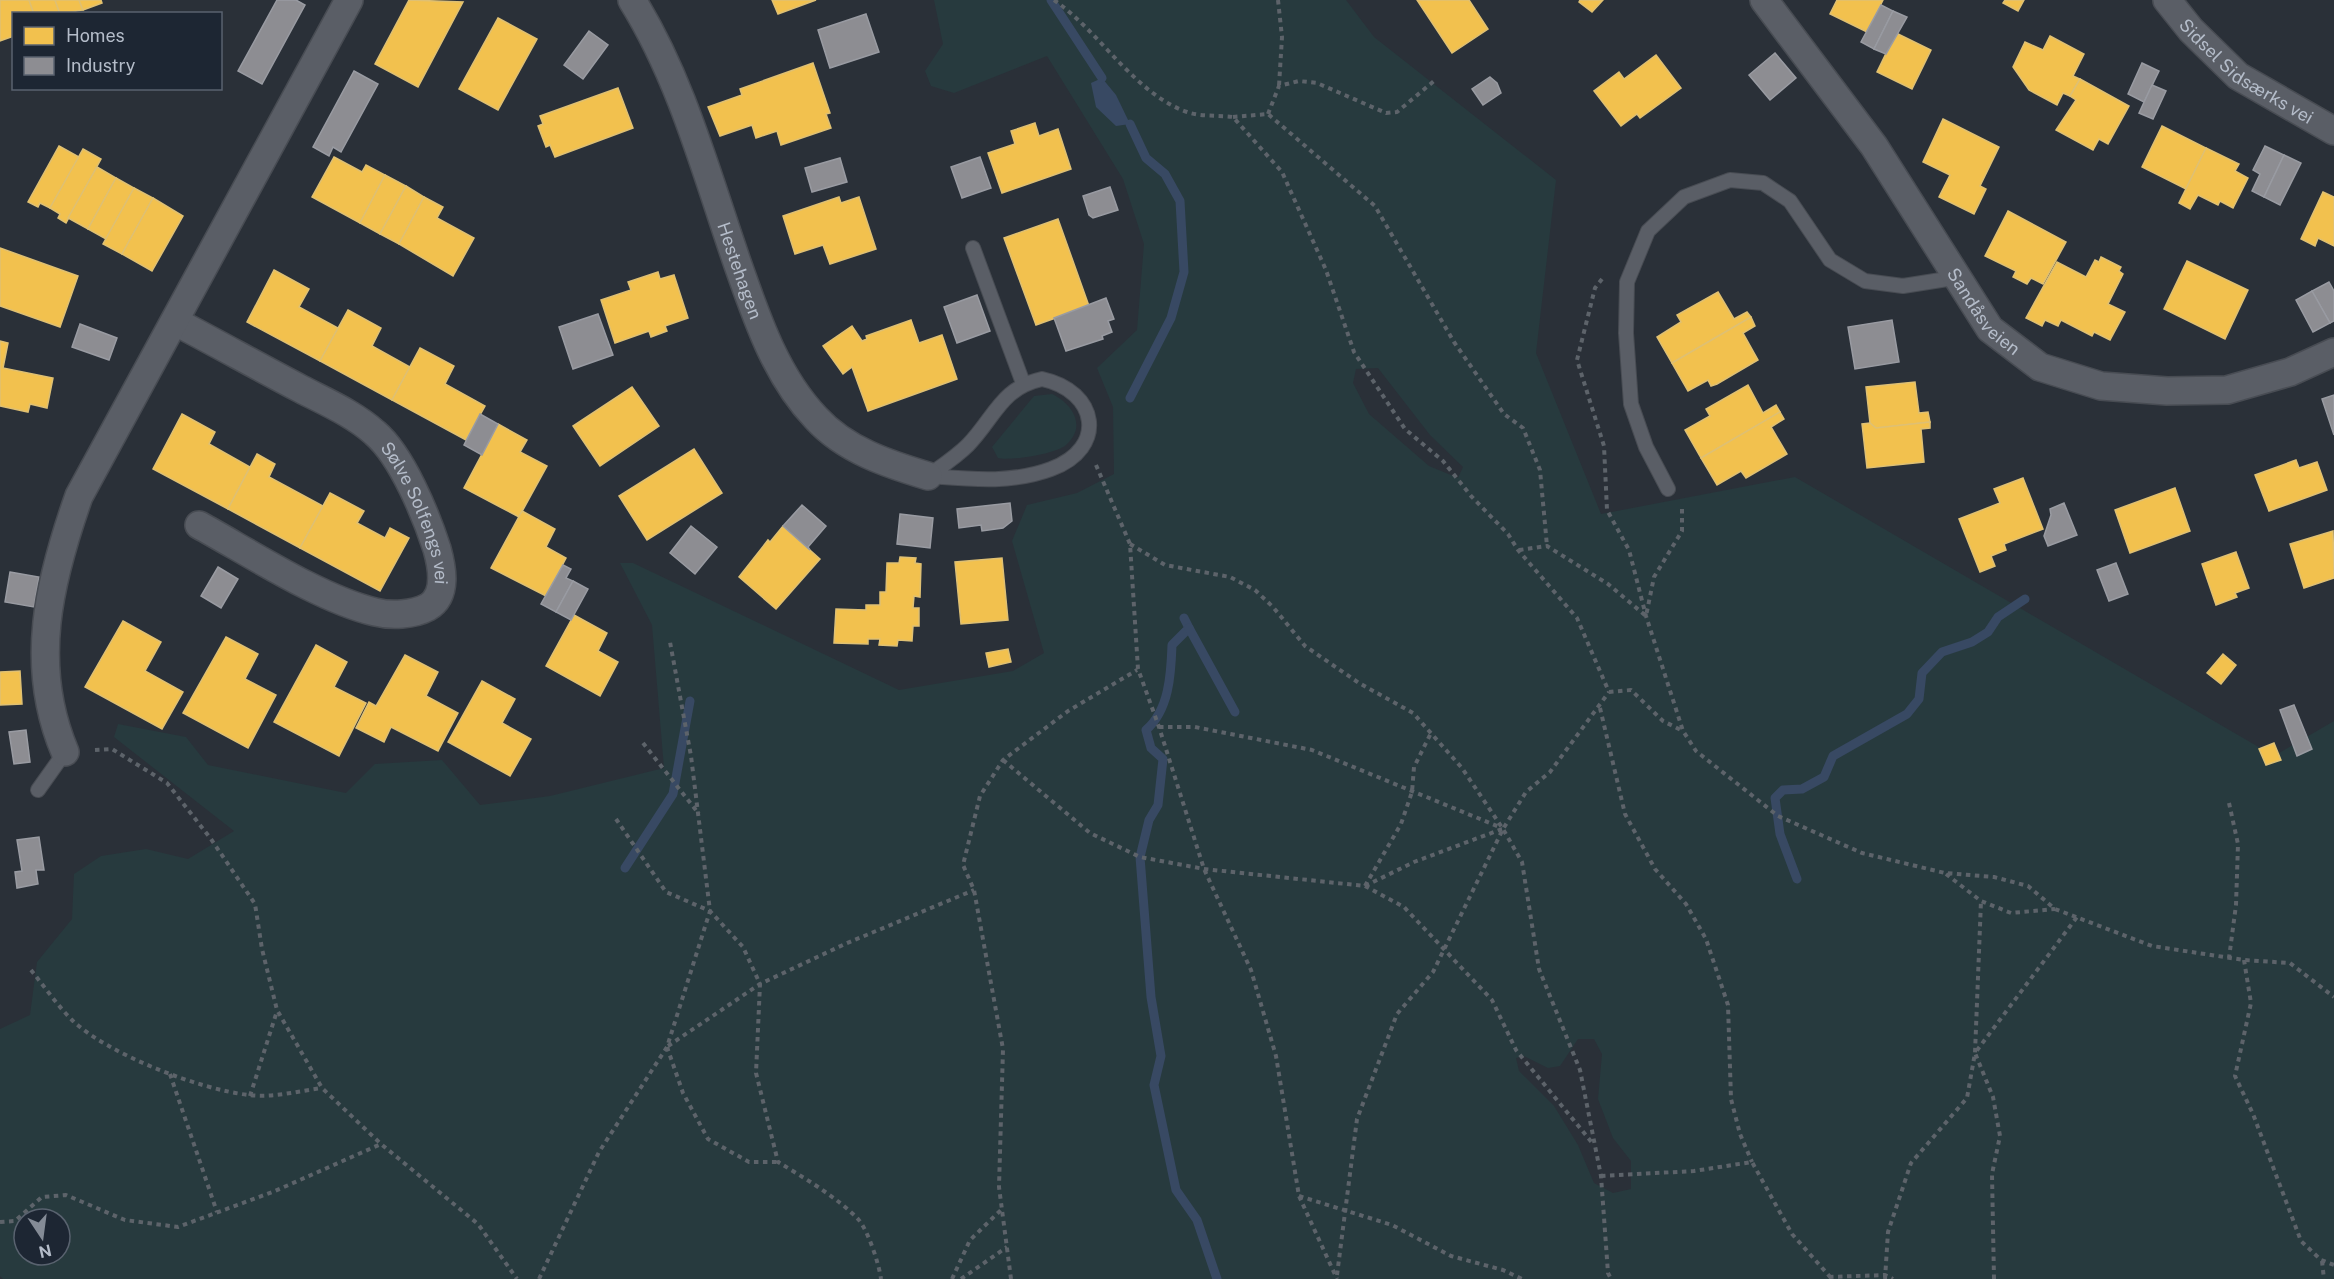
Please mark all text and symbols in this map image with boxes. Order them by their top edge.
legend [12,12,222,90]
street label: Sidsel Sidsærks vei [2175,14,2317,128]
text: Homes [66,25,125,46]
text: Industry [66,55,136,76]
street label: Hestehagen [714,219,767,322]
street label: Sandåsveien [1943,264,2025,359]
street label: Sølve Solfengs vei [377,437,453,585]
north arrow [12,1207,72,1267]
text: N [37,1240,53,1262]

